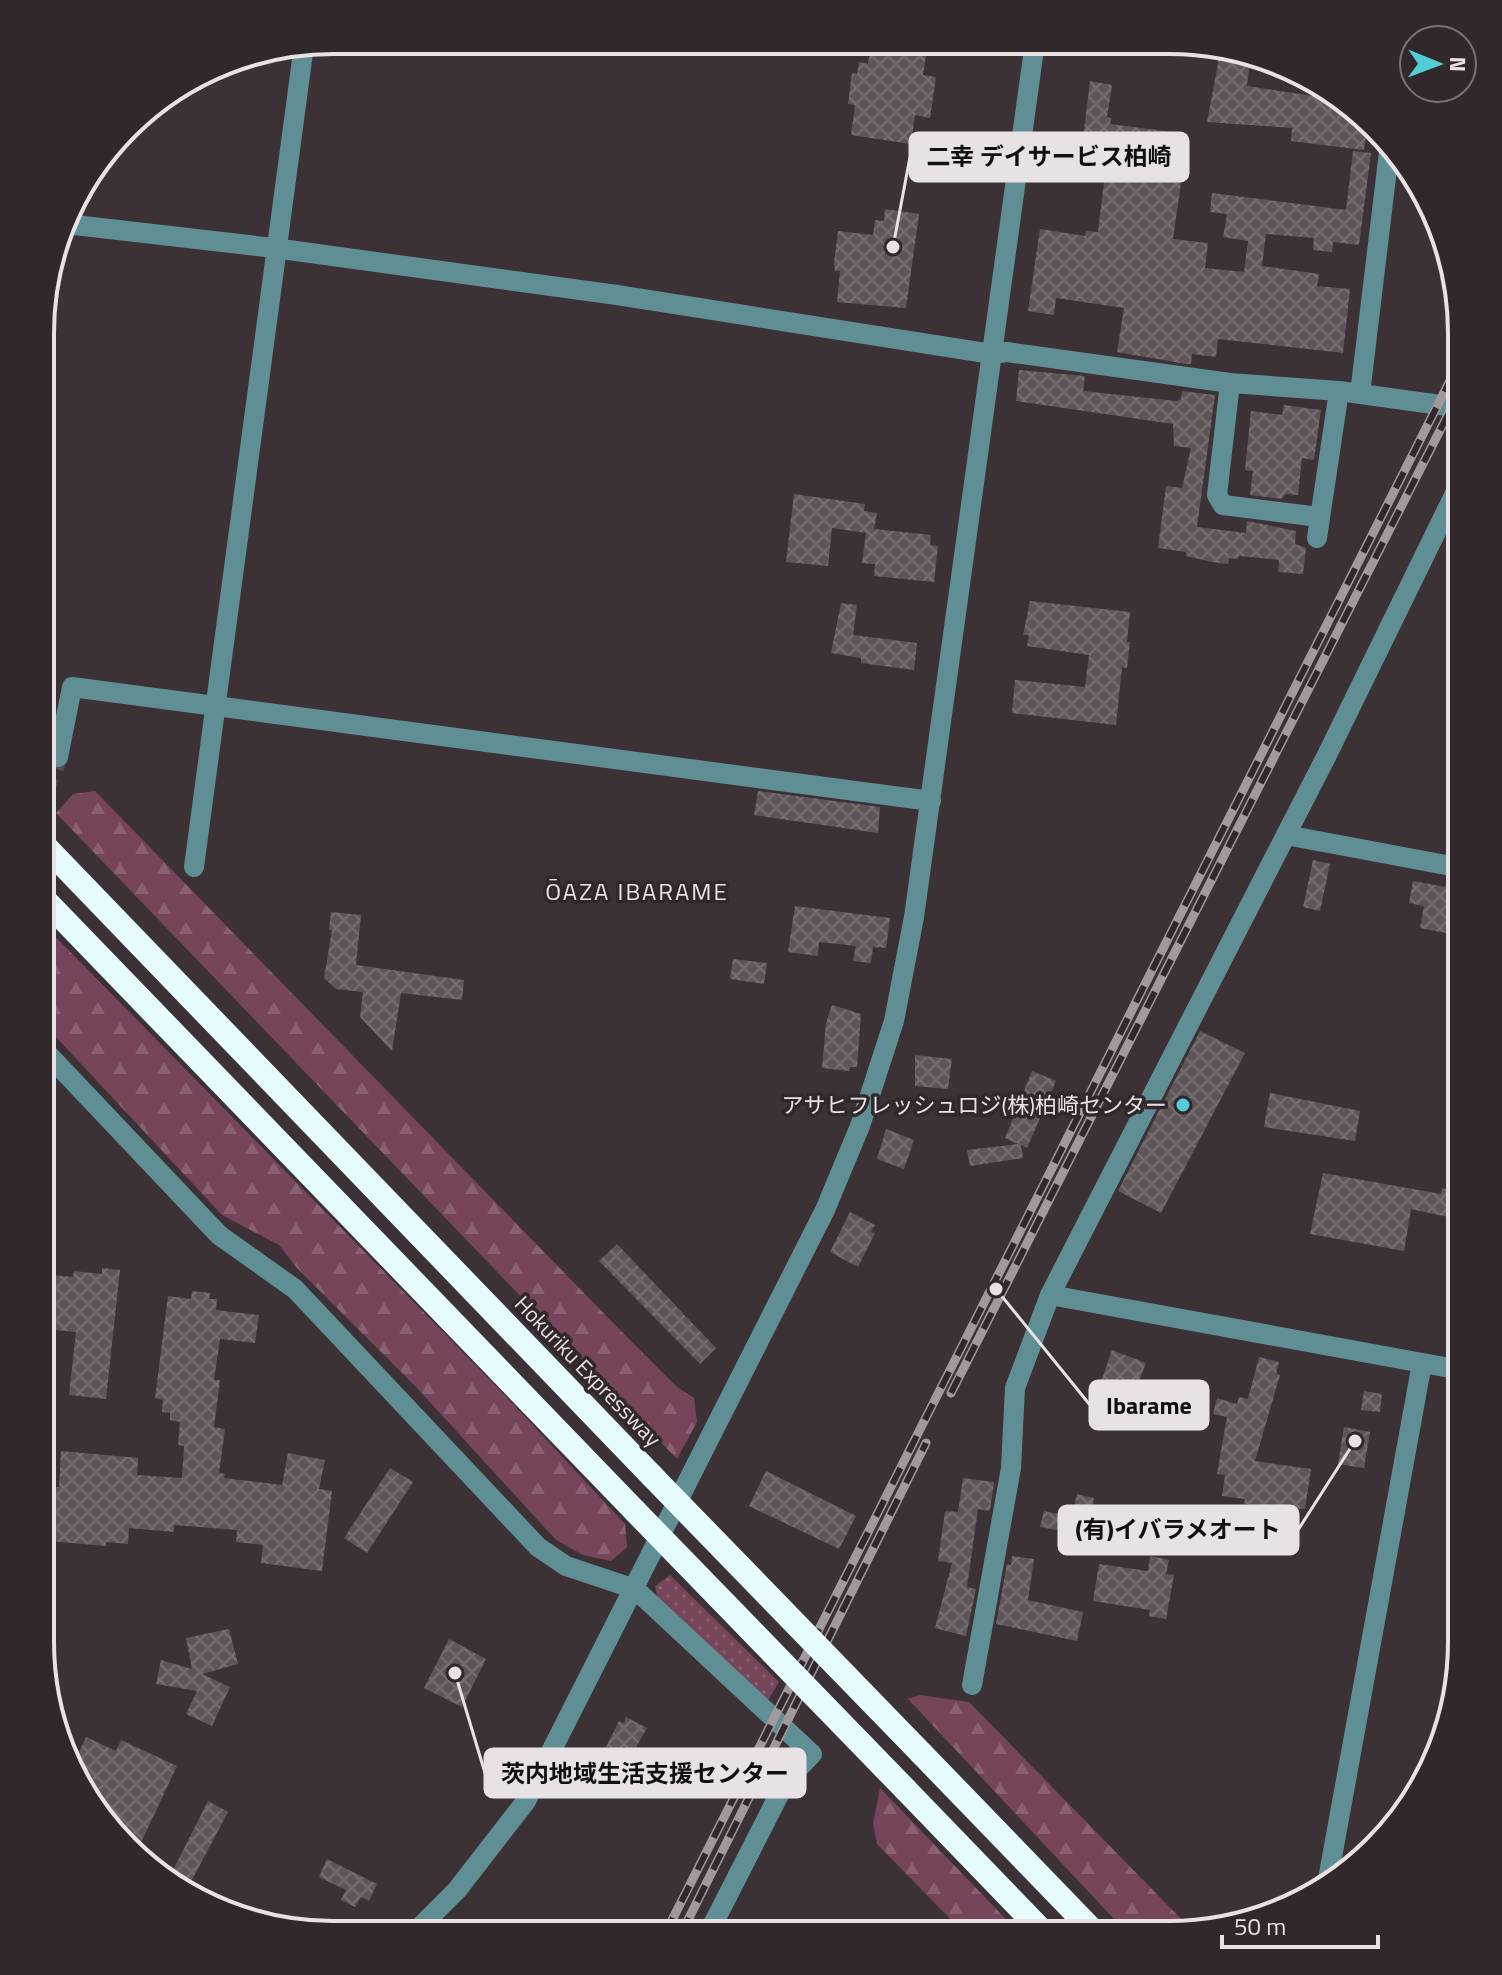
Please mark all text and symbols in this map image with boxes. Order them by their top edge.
north arrow [1398,24,1478,104]
text: N [1441,56,1475,72]
callout: 二幸 デイサービス柏崎 [910,133,1188,181]
text: 二幸 デイサービス柏崎 [926,138,1172,174]
district label: ŌAZA IBARAME [545,873,729,909]
place label: アサヒフレッシュロジ(株)柏崎センター [781,1088,1167,1122]
marker: アサヒフレッシュロジ(株)柏崎センター [1174,1096,1192,1114]
street label: Hokuriku Expressway [507,1288,670,1455]
callout: Ibarame [1090,1381,1208,1429]
text: Ibarame [1106,1387,1192,1423]
callout: (有)イバラメオート [1059,1506,1298,1554]
text: (有)イバラメオート [1075,1511,1281,1547]
callout: 茨内地域生活支援センター [485,1749,805,1797]
text: 茨内地域生活支援センター [501,1755,789,1791]
scale bar [1222,1899,1378,1949]
text: 50 m [1234,1908,1286,1944]

